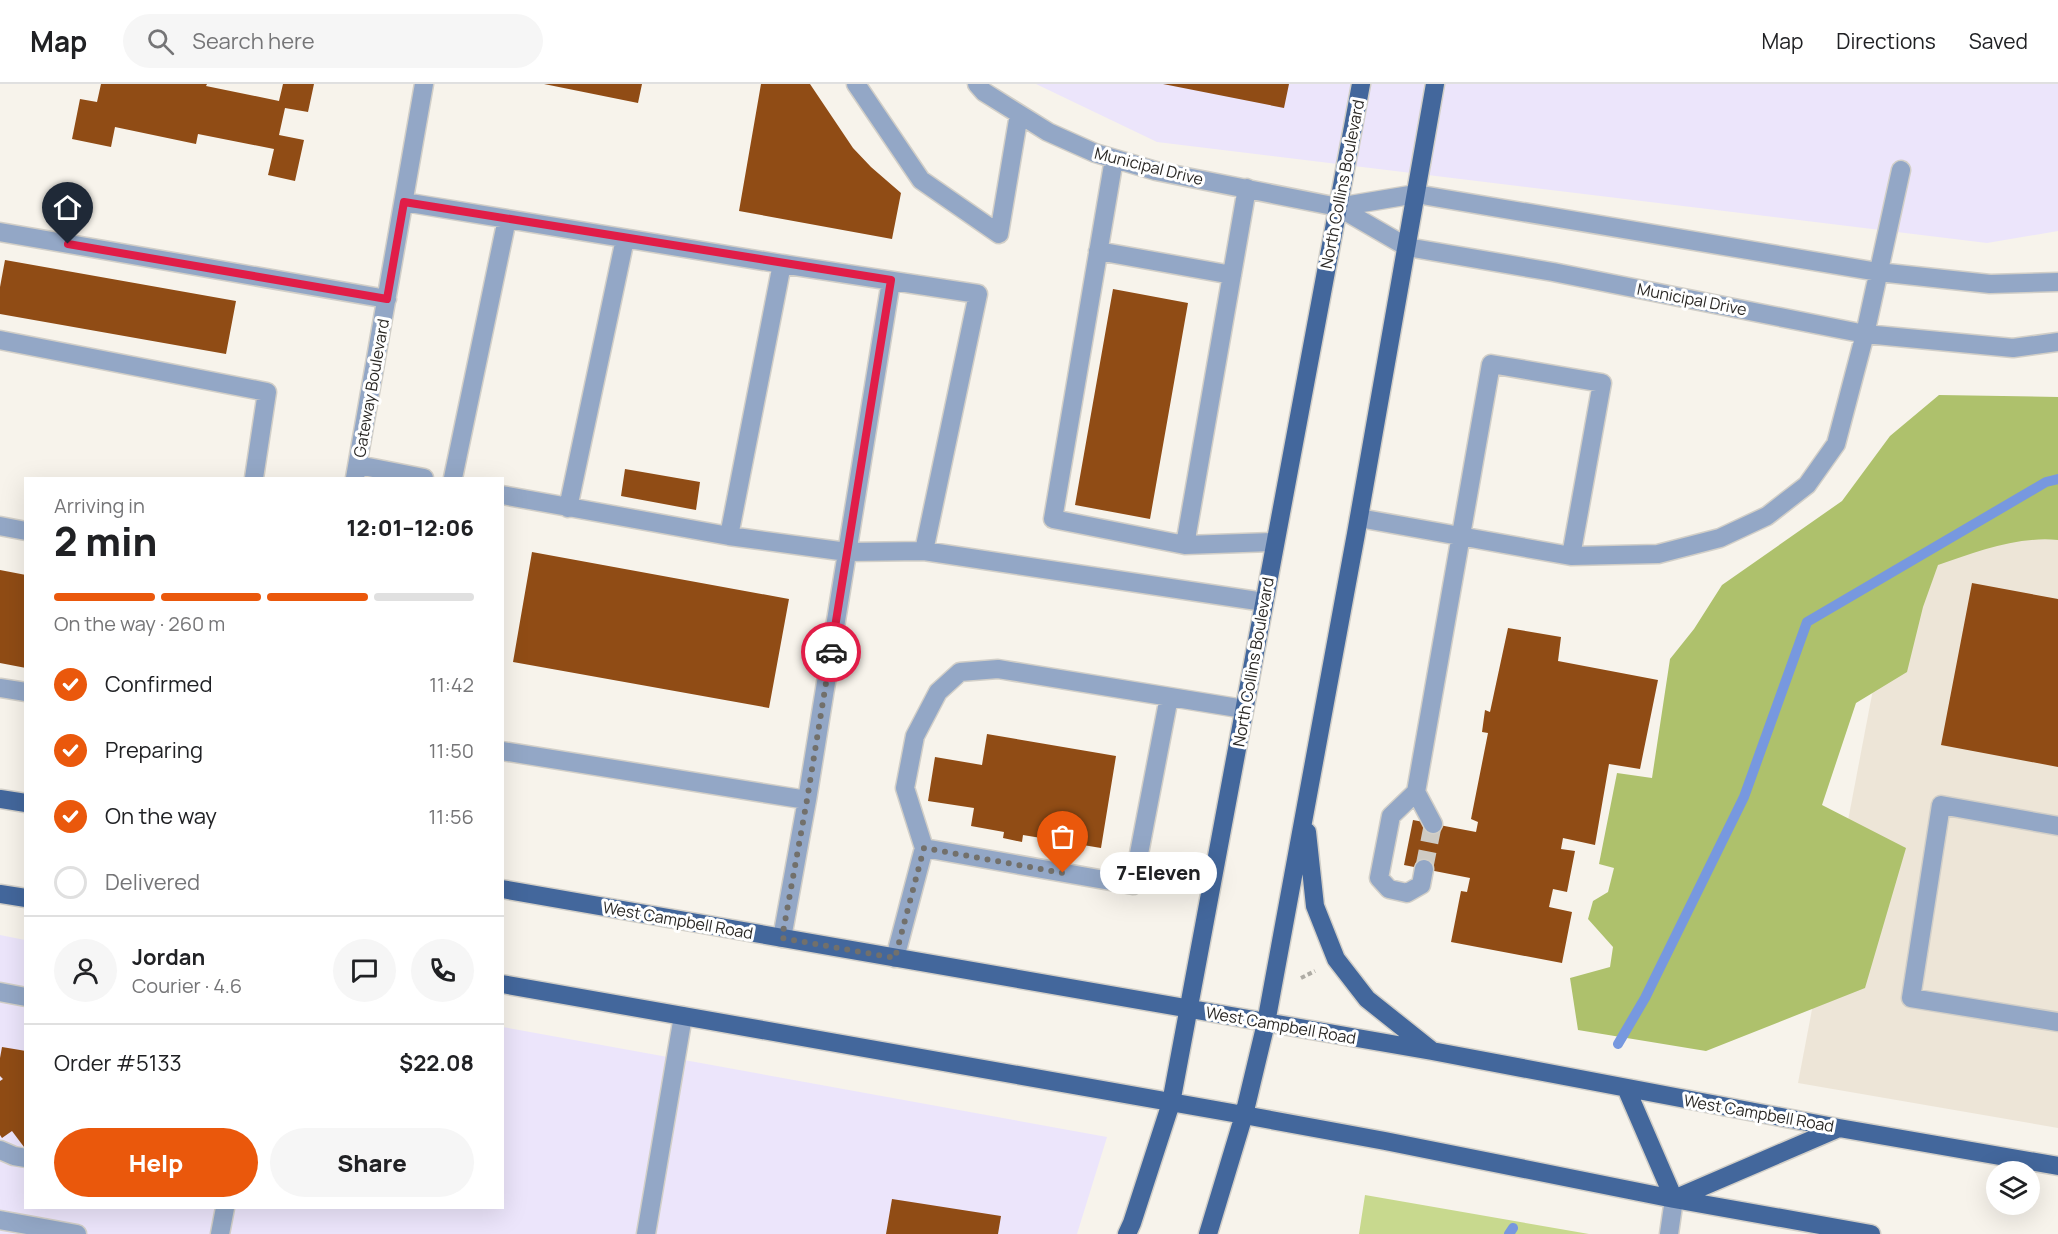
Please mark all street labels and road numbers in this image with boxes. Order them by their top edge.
street label: North Collins Boulevard [1315,98,1369,270]
street label: Municipal Drive [1092,142,1206,190]
street label: Municipal Drive [1635,278,1749,320]
street label: Gateway Boulevard [348,317,394,459]
street label: North Collins Boulevard [1227,576,1279,748]
street label: West Campbell Road [601,896,755,944]
street label: West Campbell Road [1204,1001,1358,1049]
street label: West Campbell Road [1682,1089,1836,1137]

